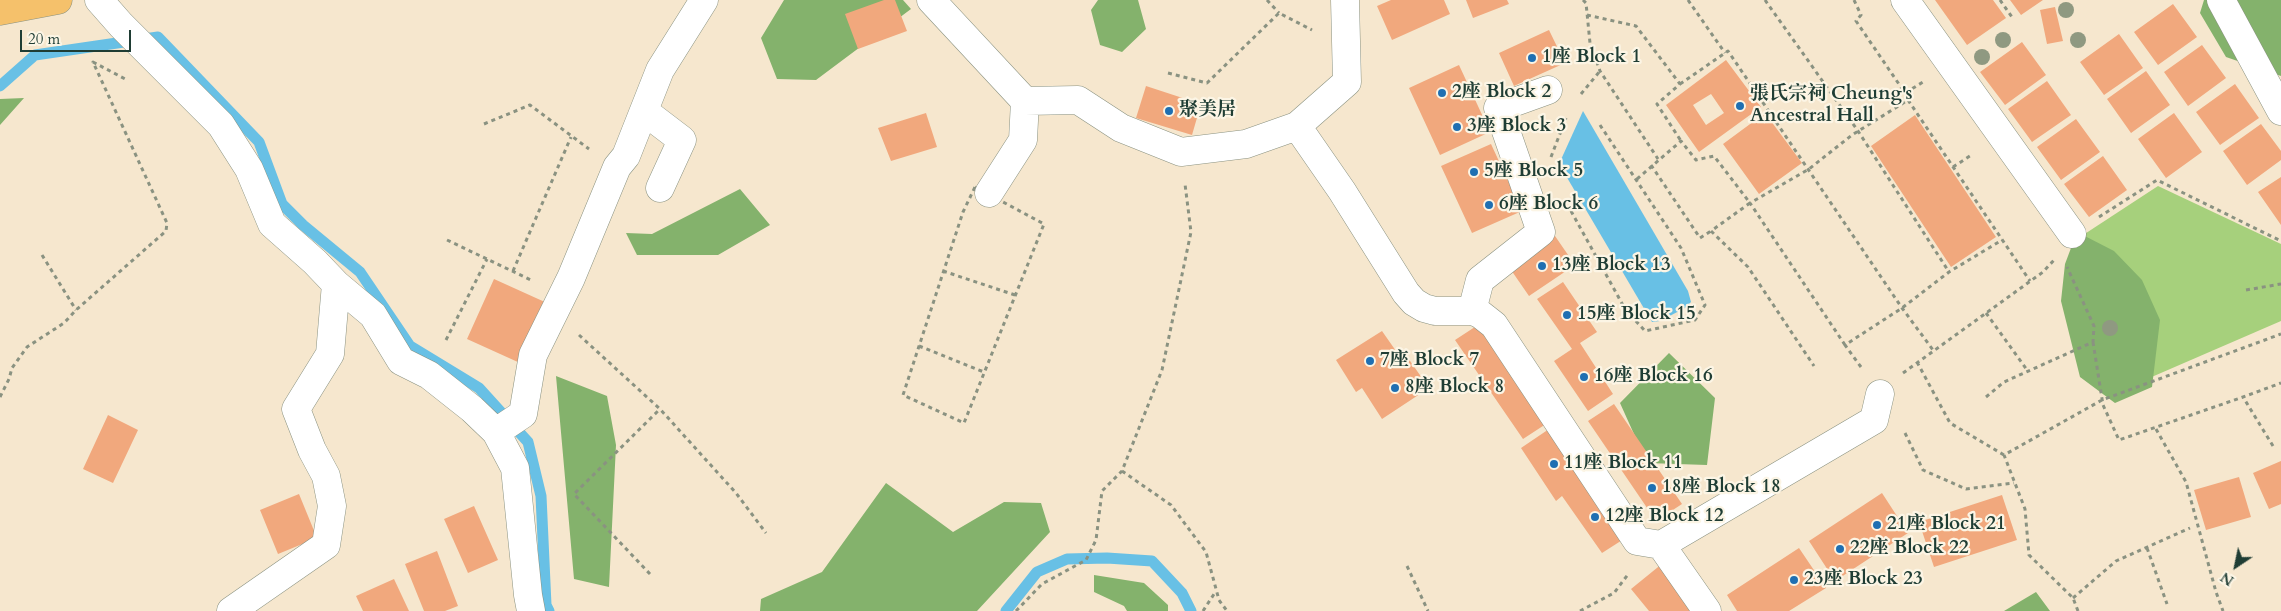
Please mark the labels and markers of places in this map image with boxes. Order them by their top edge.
place label: 1座 Block 1 [1542,47,1641,69]
marker: 1座 Block 1 [1526,52,1538,64]
place label: 2座 Block 2 [1452,82,1551,104]
place label: 張氏宗祠 Cheung's Ancestral Hall [1750,84,1912,128]
marker: 2座 Block 2 [1436,87,1448,99]
place label: 聚美居 [1179,100,1236,122]
marker: 張氏宗祠 Cheung's Ancestral Hall [1734,100,1746,112]
marker: 聚美居 [1163,105,1175,117]
place label: 3座 Block 3 [1467,116,1566,138]
marker: 3座 Block 3 [1451,121,1463,133]
place label: 5座 Block 5 [1484,161,1583,183]
marker: 5座 Block 5 [1468,166,1480,178]
place label: 6座 Block 6 [1499,194,1598,216]
marker: 6座 Block 6 [1483,199,1495,211]
place label: 13座 Block 13 [1552,255,1671,277]
marker: 13座 Block 13 [1536,260,1548,272]
place label: 15座 Block 15 [1577,304,1696,326]
marker: 15座 Block 15 [1561,309,1573,321]
place label: 7座 Block 7 [1380,350,1479,372]
marker: 7座 Block 7 [1364,355,1376,367]
place label: 16座 Block 16 [1594,366,1713,388]
marker: 16座 Block 16 [1578,371,1590,383]
place label: 8座 Block 8 [1405,377,1504,399]
marker: 8座 Block 8 [1389,382,1401,394]
place label: 11座 Block 11 [1564,453,1683,475]
marker: 11座 Block 11 [1548,458,1560,470]
place label: 18座 Block 18 [1662,477,1781,499]
marker: 18座 Block 18 [1646,482,1658,494]
place label: 12座 Block 12 [1605,506,1724,528]
marker: 12座 Block 12 [1589,511,1601,523]
place label: 21座 Block 21 [1887,514,2006,536]
marker: 21座 Block 21 [1871,519,1883,531]
place label: 22座 Block 22 [1850,538,1969,560]
marker: 22座 Block 22 [1834,543,1846,555]
place label: 23座 Block 23 [1804,569,1923,591]
marker: 23座 Block 23 [1788,574,1800,586]

